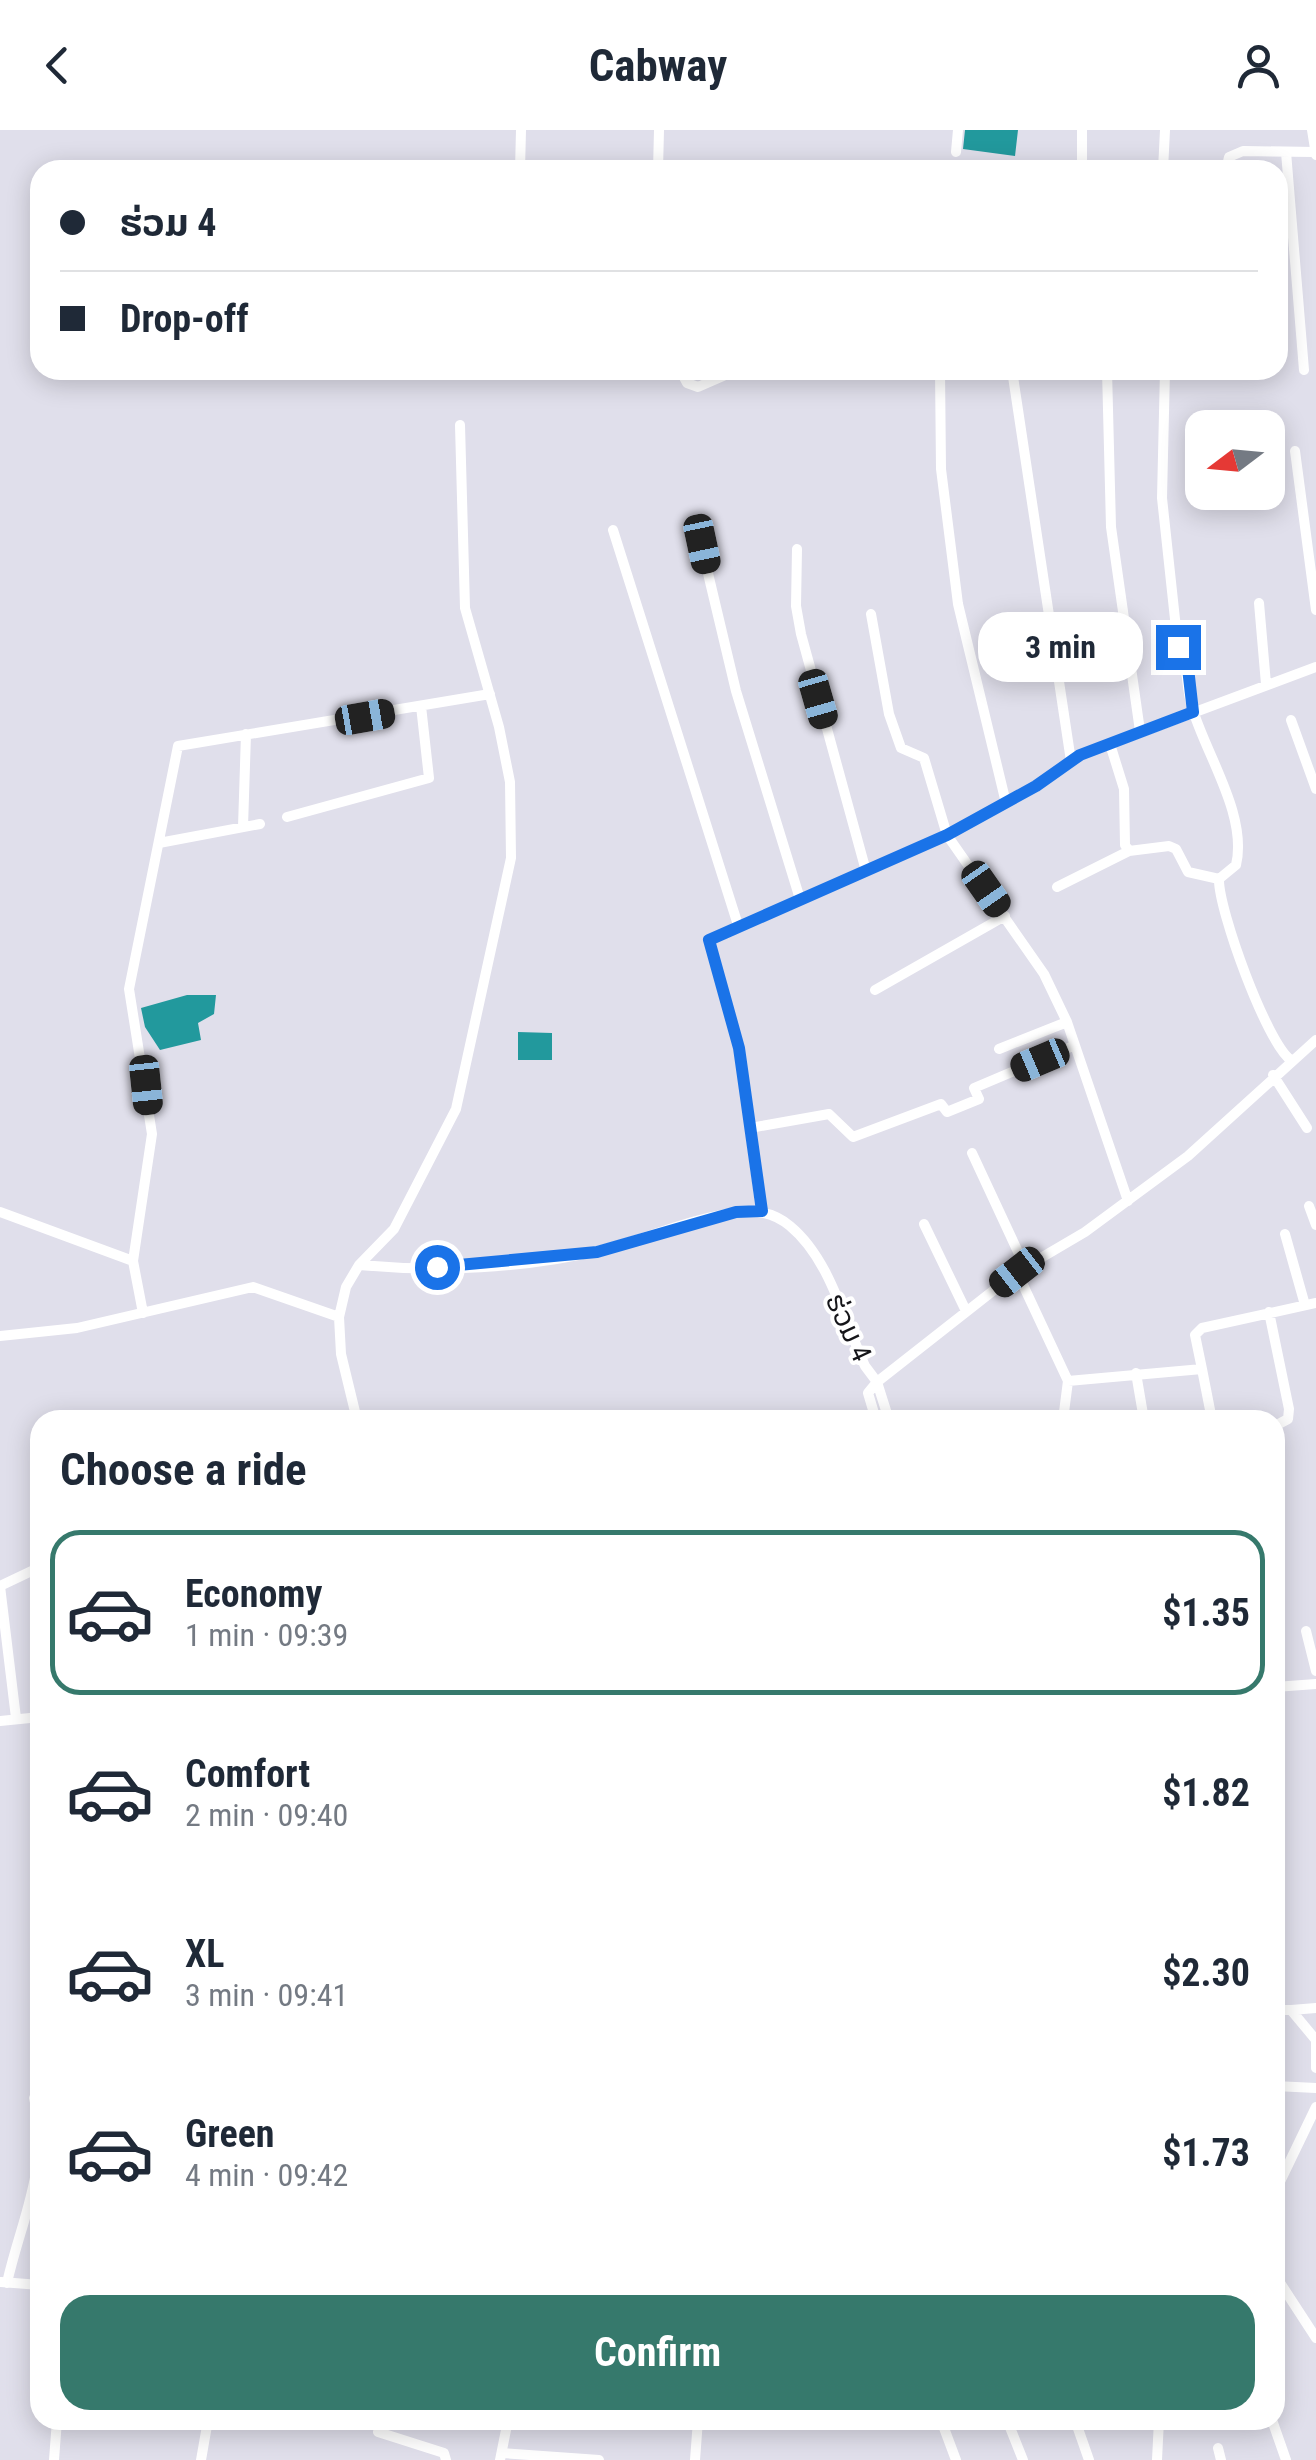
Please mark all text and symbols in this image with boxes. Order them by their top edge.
icon: back [30,38,85,93]
icon: person [1231,38,1286,93]
text: Cabway [589,39,727,92]
text: ຮ່ວມ 4 [120,201,216,245]
text: Drop-off [120,297,249,341]
north arrow [1185,410,1285,510]
map controls [1185,410,1285,510]
car [681,512,723,576]
callout: 3 min [978,612,1143,682]
route end [1156,625,1201,670]
text: 3 min [1025,628,1096,666]
car [795,666,841,732]
car [333,697,397,737]
car [957,856,1015,922]
car [1007,1034,1073,1086]
car [128,1054,164,1116]
car [984,1242,1050,1302]
route start [415,1245,460,1290]
street label: ຮ່ວມ 4 [819,1288,879,1366]
text: Choose a ride [60,1443,307,1496]
icon: car [65,1568,155,1658]
text: Economy [185,1572,322,1616]
text: $1.35 [1162,1591,1250,1635]
text: 1 min · 09:39 [185,1616,348,1654]
icon: car [65,1748,155,1838]
text: Comfort [185,1752,310,1796]
text: $1.82 [1162,1771,1250,1815]
text: 2 min · 09:40 [185,1796,348,1834]
icon: car [65,1928,155,2018]
text: XL [185,1932,224,1976]
text: $2.30 [1162,1951,1250,1995]
text: 3 min · 09:41 [185,1976,348,2014]
icon: car [65,2108,155,2198]
text: Green [185,2112,275,2156]
text: $1.73 [1162,2131,1250,2175]
text: 4 min · 09:42 [185,2156,348,2194]
button: Confirm [60,2295,1255,2410]

